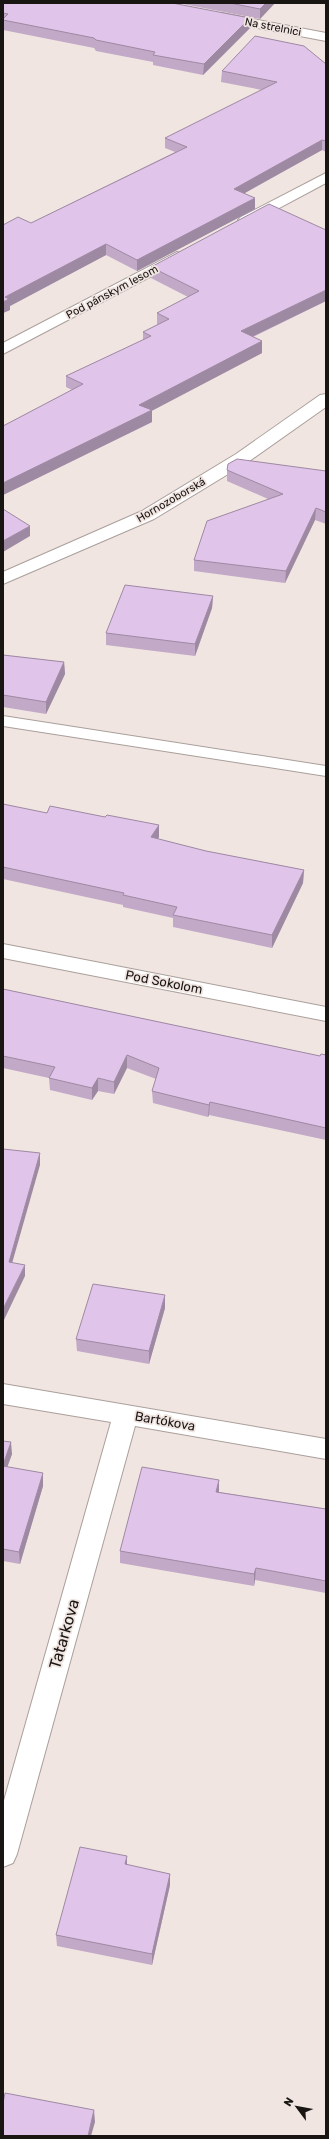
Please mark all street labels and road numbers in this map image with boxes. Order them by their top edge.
street label: Na strelnici [244,15,302,39]
street label: Pod pánskym lesom [64,262,160,322]
street label: Hornozoborská [134,475,208,525]
street label: Pod Sokolom [124,967,204,997]
street label: Bartókova [134,1408,196,1434]
street label: Tatarkova [45,1597,83,1671]

